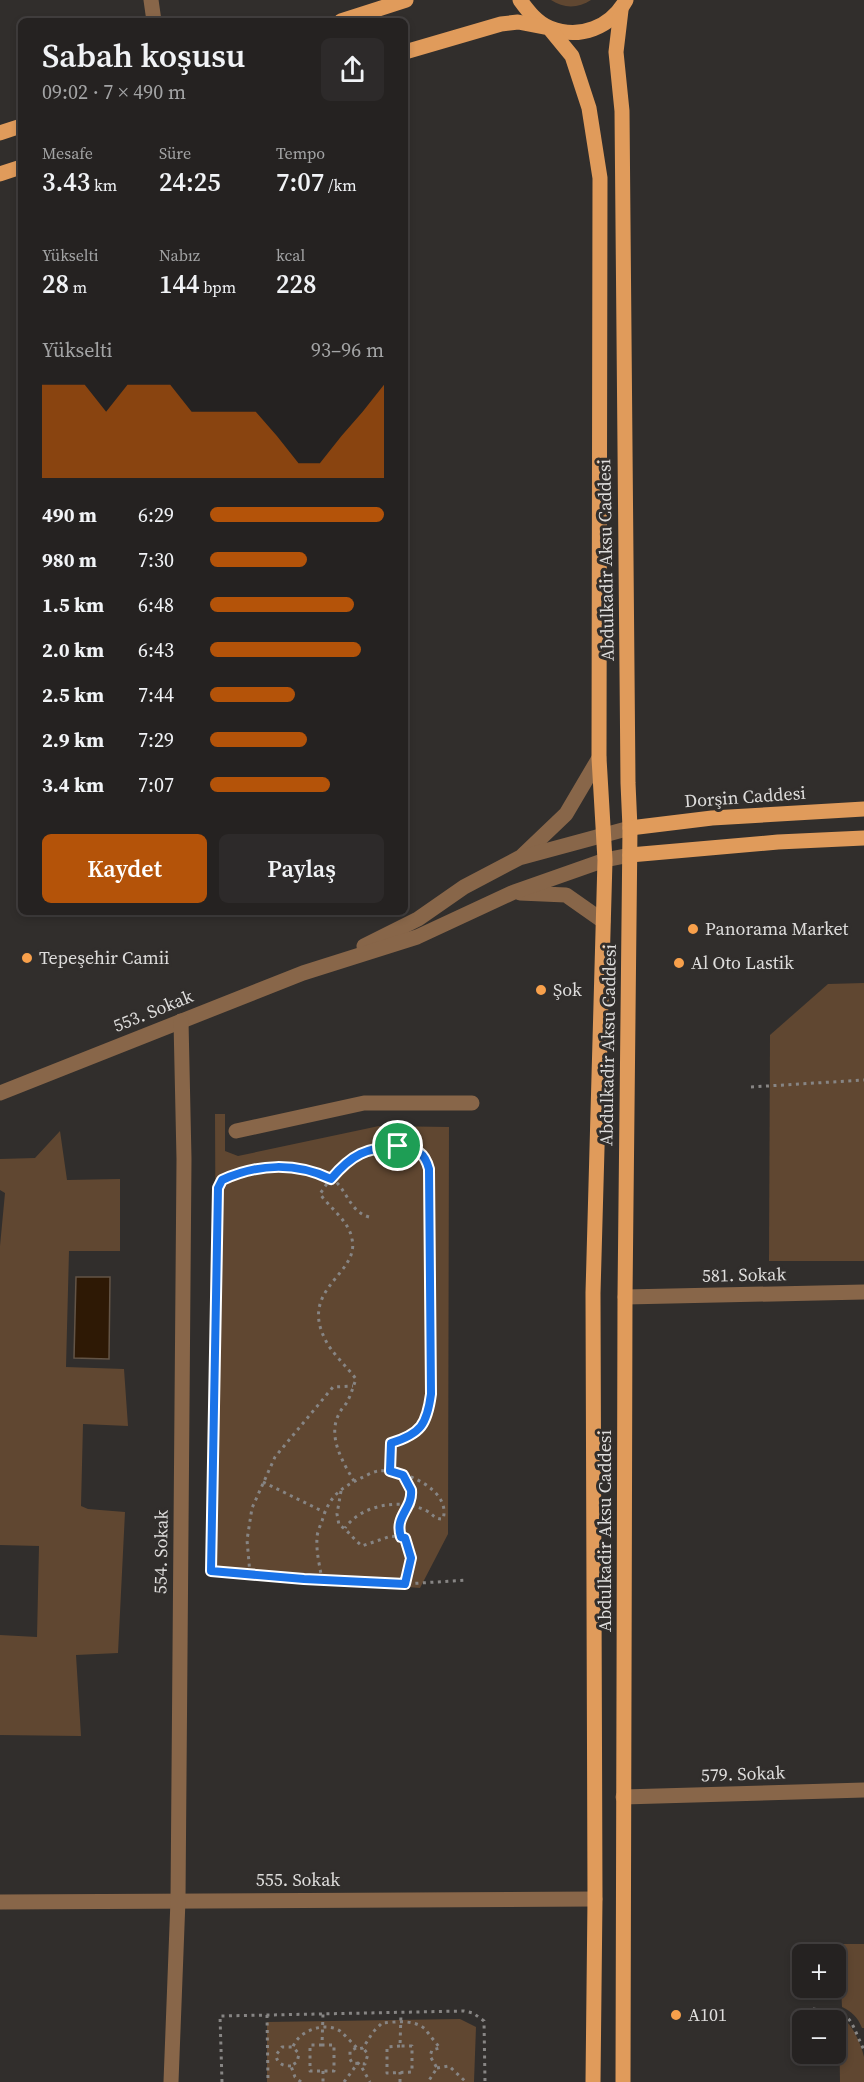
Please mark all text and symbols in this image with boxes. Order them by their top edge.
text: Sabah koşusu [42,33,245,78]
button: share [321,38,384,101]
text: 09:02 · 7 × 490 m [42,78,186,106]
text: Mesafe [42,142,93,164]
text: Süre [159,142,191,164]
text: Tempo [276,142,325,164]
text: 3.43 [42,164,90,200]
text: 24:25 [159,164,221,200]
text: 7:07 [276,164,324,200]
text: km [90,174,117,196]
text: /km [324,174,357,196]
text: Yükselti [42,244,98,266]
text: Nabız [159,244,200,266]
text: kcal [276,244,305,266]
text: 28 [42,266,69,302]
text: 144 [159,266,200,302]
text: 228 [276,266,317,302]
text: m [69,276,87,298]
text: bpm [200,276,236,298]
text: Yükselti [42,336,113,364]
text: 93–96 m [311,336,384,364]
street label: Abdulkadir Aksu Caddesi [591,459,620,661]
text: 490 m [42,501,97,529]
text: 6:29 [138,501,174,529]
text: 980 m [42,546,97,574]
text: 7:30 [138,546,174,574]
text: 1.5 km [42,591,104,619]
text: 6:48 [138,591,174,619]
text: 2.0 km [42,636,104,664]
text: 6:43 [138,636,174,664]
text: 2.5 km [42,681,104,709]
text: 7:44 [138,681,174,709]
text: 2.9 km [42,726,104,754]
text: 7:29 [138,726,174,754]
text: 3.4 km [42,771,104,799]
text: 7:07 [138,771,174,799]
street label: Dorşin Caddesi [683,780,807,813]
button: Kaydet [42,834,207,903]
button: Paylaş [219,834,384,903]
place label: Panorama Market [705,916,849,941]
marker: Panorama Market [686,922,700,936]
street label: Abdulkadir Aksu Caddesi [593,944,622,1146]
place label: Tepeşehir Camii [39,945,169,970]
place label: Al Oto Lastik [691,950,794,975]
marker: Tepeşehir Camii [20,951,34,965]
marker: Al Oto Lastik [672,956,686,970]
place label: Şok [553,977,582,1002]
street label: 553. Sokak [109,983,197,1038]
marker: Şok [534,983,548,997]
pin [372,1120,423,1171]
icon: arrive [381,1129,414,1162]
street label: 581. Sokak [702,1261,787,1288]
street label: Abdulkadir Aksu Caddesi [592,1430,617,1632]
street label: 554. Sokak [147,1509,174,1594]
street label: 579. Sokak [700,1760,786,1787]
street label: 555. Sokak [256,1867,340,1892]
map controls [792,1944,846,2064]
button: + [792,1944,846,1998]
place label: A101 [688,2002,727,2027]
marker: A101 [669,2008,683,2022]
button: − [792,2010,846,2064]

